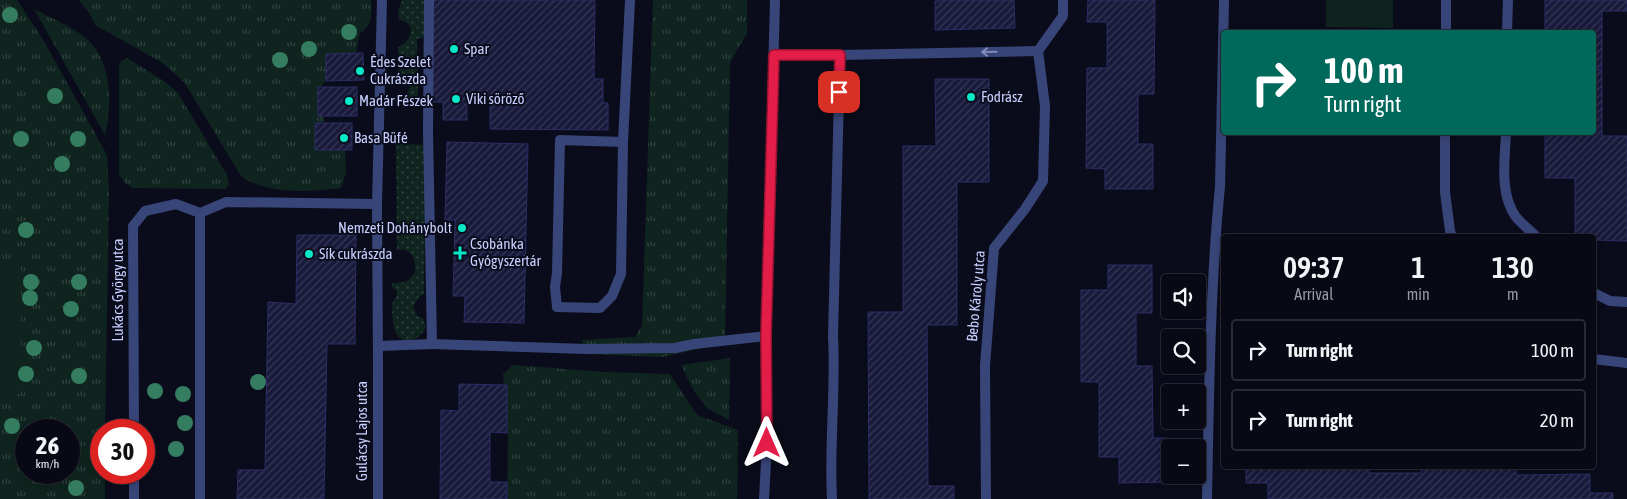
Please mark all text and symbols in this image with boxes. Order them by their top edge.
place label: Spar [464,40,489,57]
marker: Spar [448,43,460,55]
one-way arrow [982,48,998,57]
icon: right [1241,50,1306,115]
text: 100 m [1324,50,1403,90]
place label: Édes Szelet Cukrászda [370,53,431,87]
marker: Édes Szelet Cukrászda [354,65,366,77]
pin [818,71,860,113]
icon: arrive [825,78,853,106]
place label: Fodrász [981,88,1023,105]
place label: Viki söröző [466,90,524,107]
marker: Fodrász [965,91,977,103]
text: Turn right [1324,91,1401,117]
place label: Madár Fészek [359,92,434,109]
marker: Viki söröző [450,93,462,105]
marker: Madár Fészek [343,95,355,107]
place label: Basa Büfé [354,129,408,146]
marker: Basa Büfé [338,132,350,144]
place label: Nemzeti Dohánybolt [338,219,452,236]
marker: Nemzeti Dohánybolt [456,222,468,234]
place label: Csobánka Gyógyszertár [470,235,542,269]
street label: Lukács György utca [109,238,126,342]
place label: Sík cukrászda [319,245,393,262]
marker: Csobánka Gyógyszertár [454,247,466,259]
marker: Sík cukrászda [303,248,315,260]
street label: Bebo Károly utca [963,250,988,342]
text: 09:37 [1283,250,1345,284]
text: 1 [1411,250,1425,284]
text: 130 [1492,250,1534,284]
map controls [1161,274,1206,484]
button: sound [1161,274,1206,319]
text: Arrival [1294,285,1333,303]
text: min [1407,285,1430,303]
text: m [1507,285,1519,303]
button: search [1161,329,1206,374]
icon: right [1243,336,1271,364]
text: Turn right [1286,339,1353,361]
text: 100 m [1531,339,1574,361]
street label: Gulácsy Lajos utca [353,381,370,481]
button: + [1161,384,1206,429]
icon: right [1243,406,1271,434]
text: Turn right [1286,409,1353,431]
text: 20 m [1540,409,1574,431]
position arrow [740,416,792,468]
speed limit sign: 30 [90,419,155,484]
text: 26 [36,431,59,459]
button: − [1161,439,1206,484]
text: km/h [36,457,59,471]

